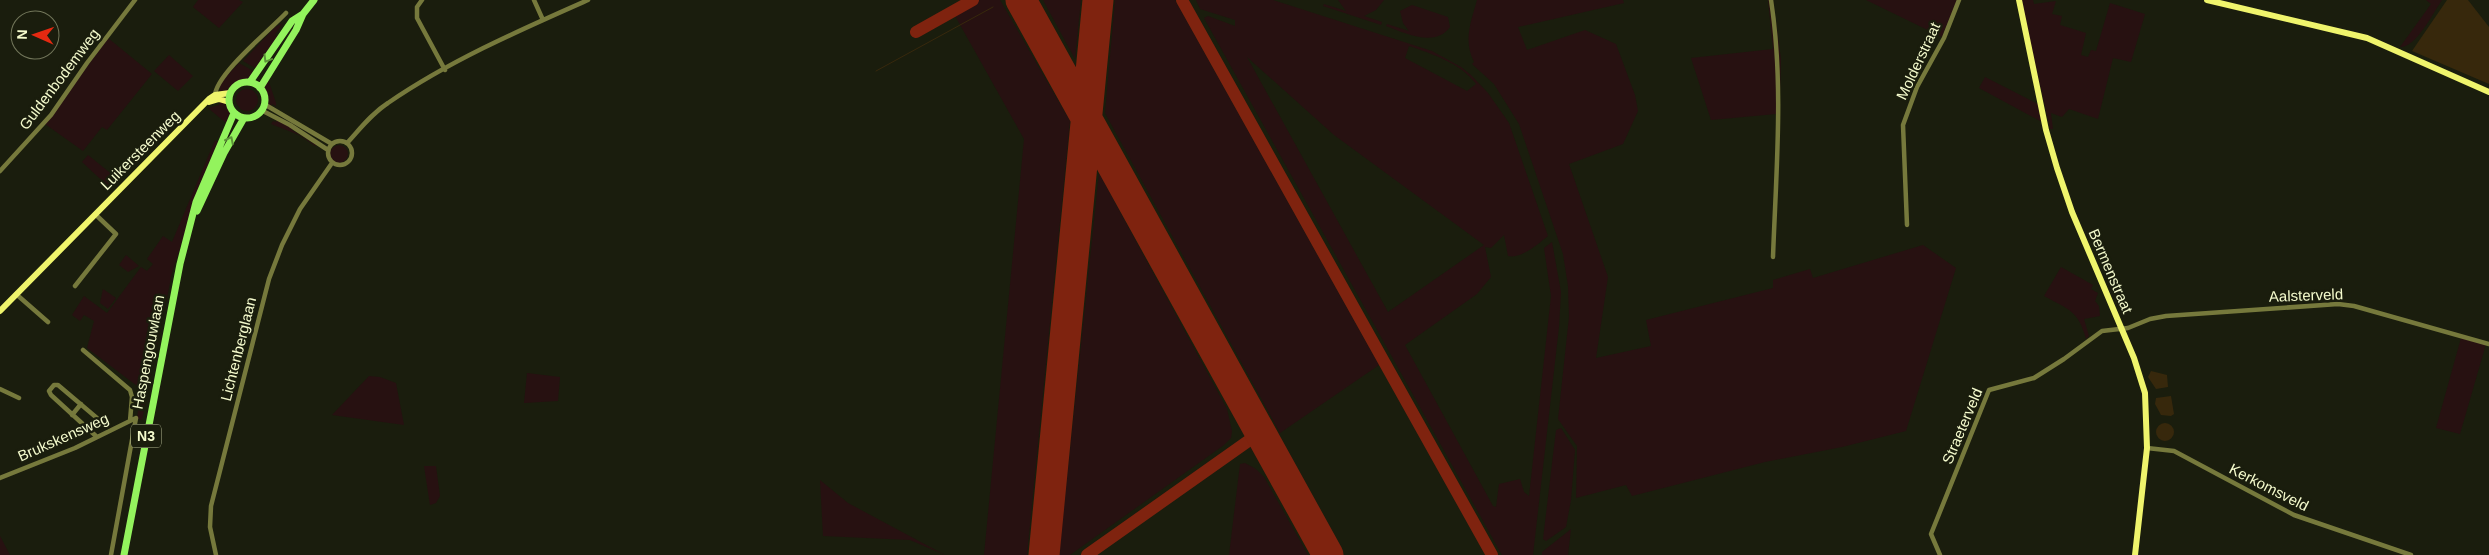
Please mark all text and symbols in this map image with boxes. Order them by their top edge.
north arrow [10,10,60,60]
street label: Molderstraat [1893,19,1944,102]
street label: Guldenbodemweg [16,25,102,133]
text: N [14,29,30,40]
one-way arrow [263,53,273,62]
street label: Luikersteenweg [97,107,183,193]
one-way arrow [224,136,234,145]
street label: Bermenstraat [2086,226,2137,317]
street label: Aalsterveld [2269,285,2343,305]
street label: Haspengouwlaan [129,293,167,411]
street label: Lichtenberglaan [217,295,259,403]
street label: Straeterveld [1938,385,1986,467]
street label: Brukskensweg [15,409,111,465]
road number: N3 [131,424,161,448]
street label: Kerkomsveld [2227,460,2311,514]

